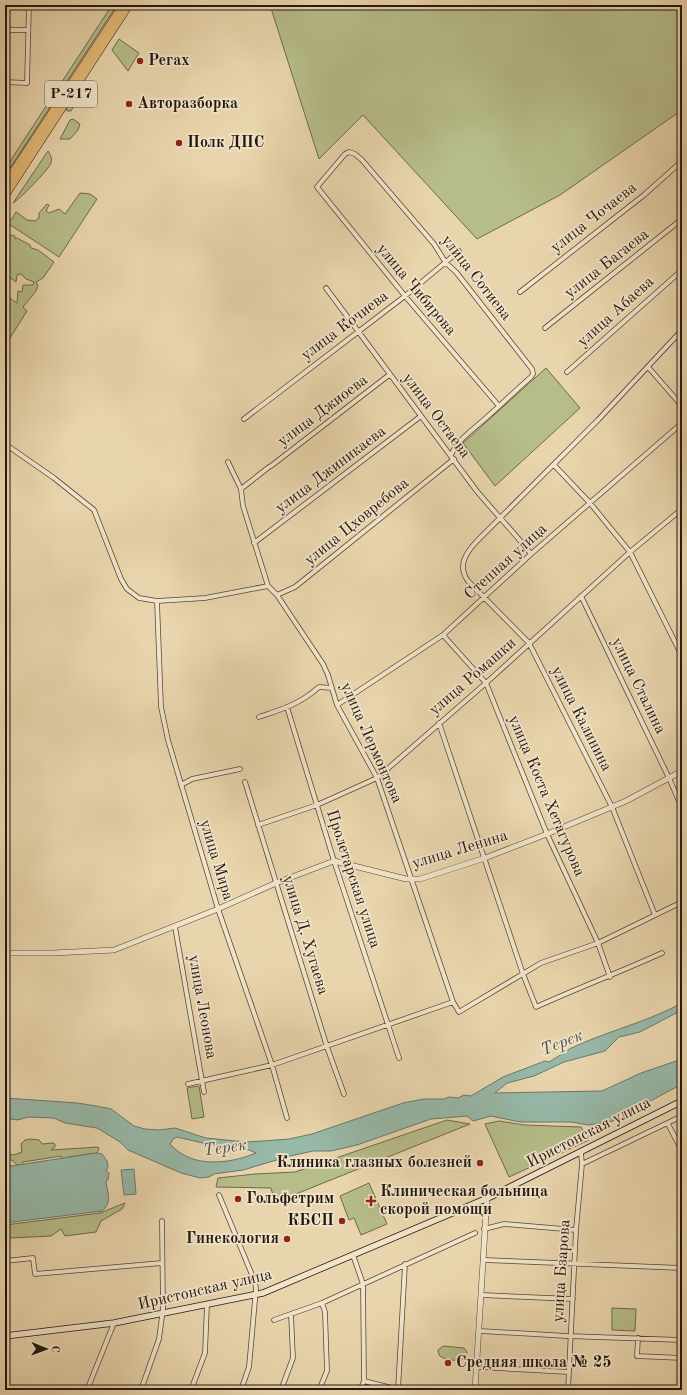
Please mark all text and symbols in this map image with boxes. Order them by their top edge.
place label: Регах [148,53,190,69]
marker: Регах [135,56,145,66]
road number: Р-217 [45,81,97,107]
place label: Авторазборка [137,96,238,112]
marker: Авторазборка [124,99,134,109]
place label: Полк ДПС [187,135,264,151]
marker: Полк ДПС [174,138,184,148]
street label: улица Чочаева [548,180,640,256]
street label: улица Багаева [562,226,652,302]
street label: улица Сотиева [438,232,514,324]
street label: улица Чибирова [373,241,459,339]
street label: улица Абаева [575,274,657,350]
street label: улица Кочиева [298,288,392,364]
street label: улица Остаева [399,370,473,462]
street label: улица Джиоева [275,372,371,450]
street label: улица Джиникаева [273,423,389,517]
street label: улица Цховребова [302,475,412,569]
street label: Степная улица [462,521,550,603]
street label: улица Ромашки [427,635,519,719]
street label: улица Сталина [608,635,668,737]
street label: улица Калинина [548,664,614,774]
street label: улица Лермонтова [337,680,405,806]
street label: улица Коста Хетагурова [505,713,587,879]
street label: Пролетарская улица [323,808,383,950]
street label: улица Мира [196,818,236,902]
street label: улица Ленина [410,828,510,872]
street label: улица Д. Хугаева [279,873,331,997]
street label: улица Леонова [185,954,219,1060]
water label: Терек [538,1027,586,1059]
street label: Иристонская улица [524,1095,654,1171]
water label: Терек [202,1137,248,1159]
place label: Клиника глазных болезней [276,1155,472,1171]
marker: Клиника глазных болезней [475,1158,485,1168]
place label: Клиническая больница скорой помощи [380,1184,548,1218]
place label: Гольфстрим [246,1191,334,1207]
marker: Гольфстрим [233,1194,243,1204]
marker: Клиническая больница скорой помощи [365,1195,377,1207]
place label: КБСП [287,1213,334,1229]
marker: КБСП [337,1216,347,1226]
street label: улица Бзарова [550,1219,574,1323]
place label: Гинекология [186,1231,279,1247]
marker: Гинекология [282,1234,292,1244]
street label: Иристонская улица [136,1267,274,1313]
north arrow [26,1329,66,1369]
text: С [49,1345,60,1353]
place label: Средняя школа № 25 [456,1355,612,1371]
marker: Средняя школа № 25 [443,1358,453,1368]

